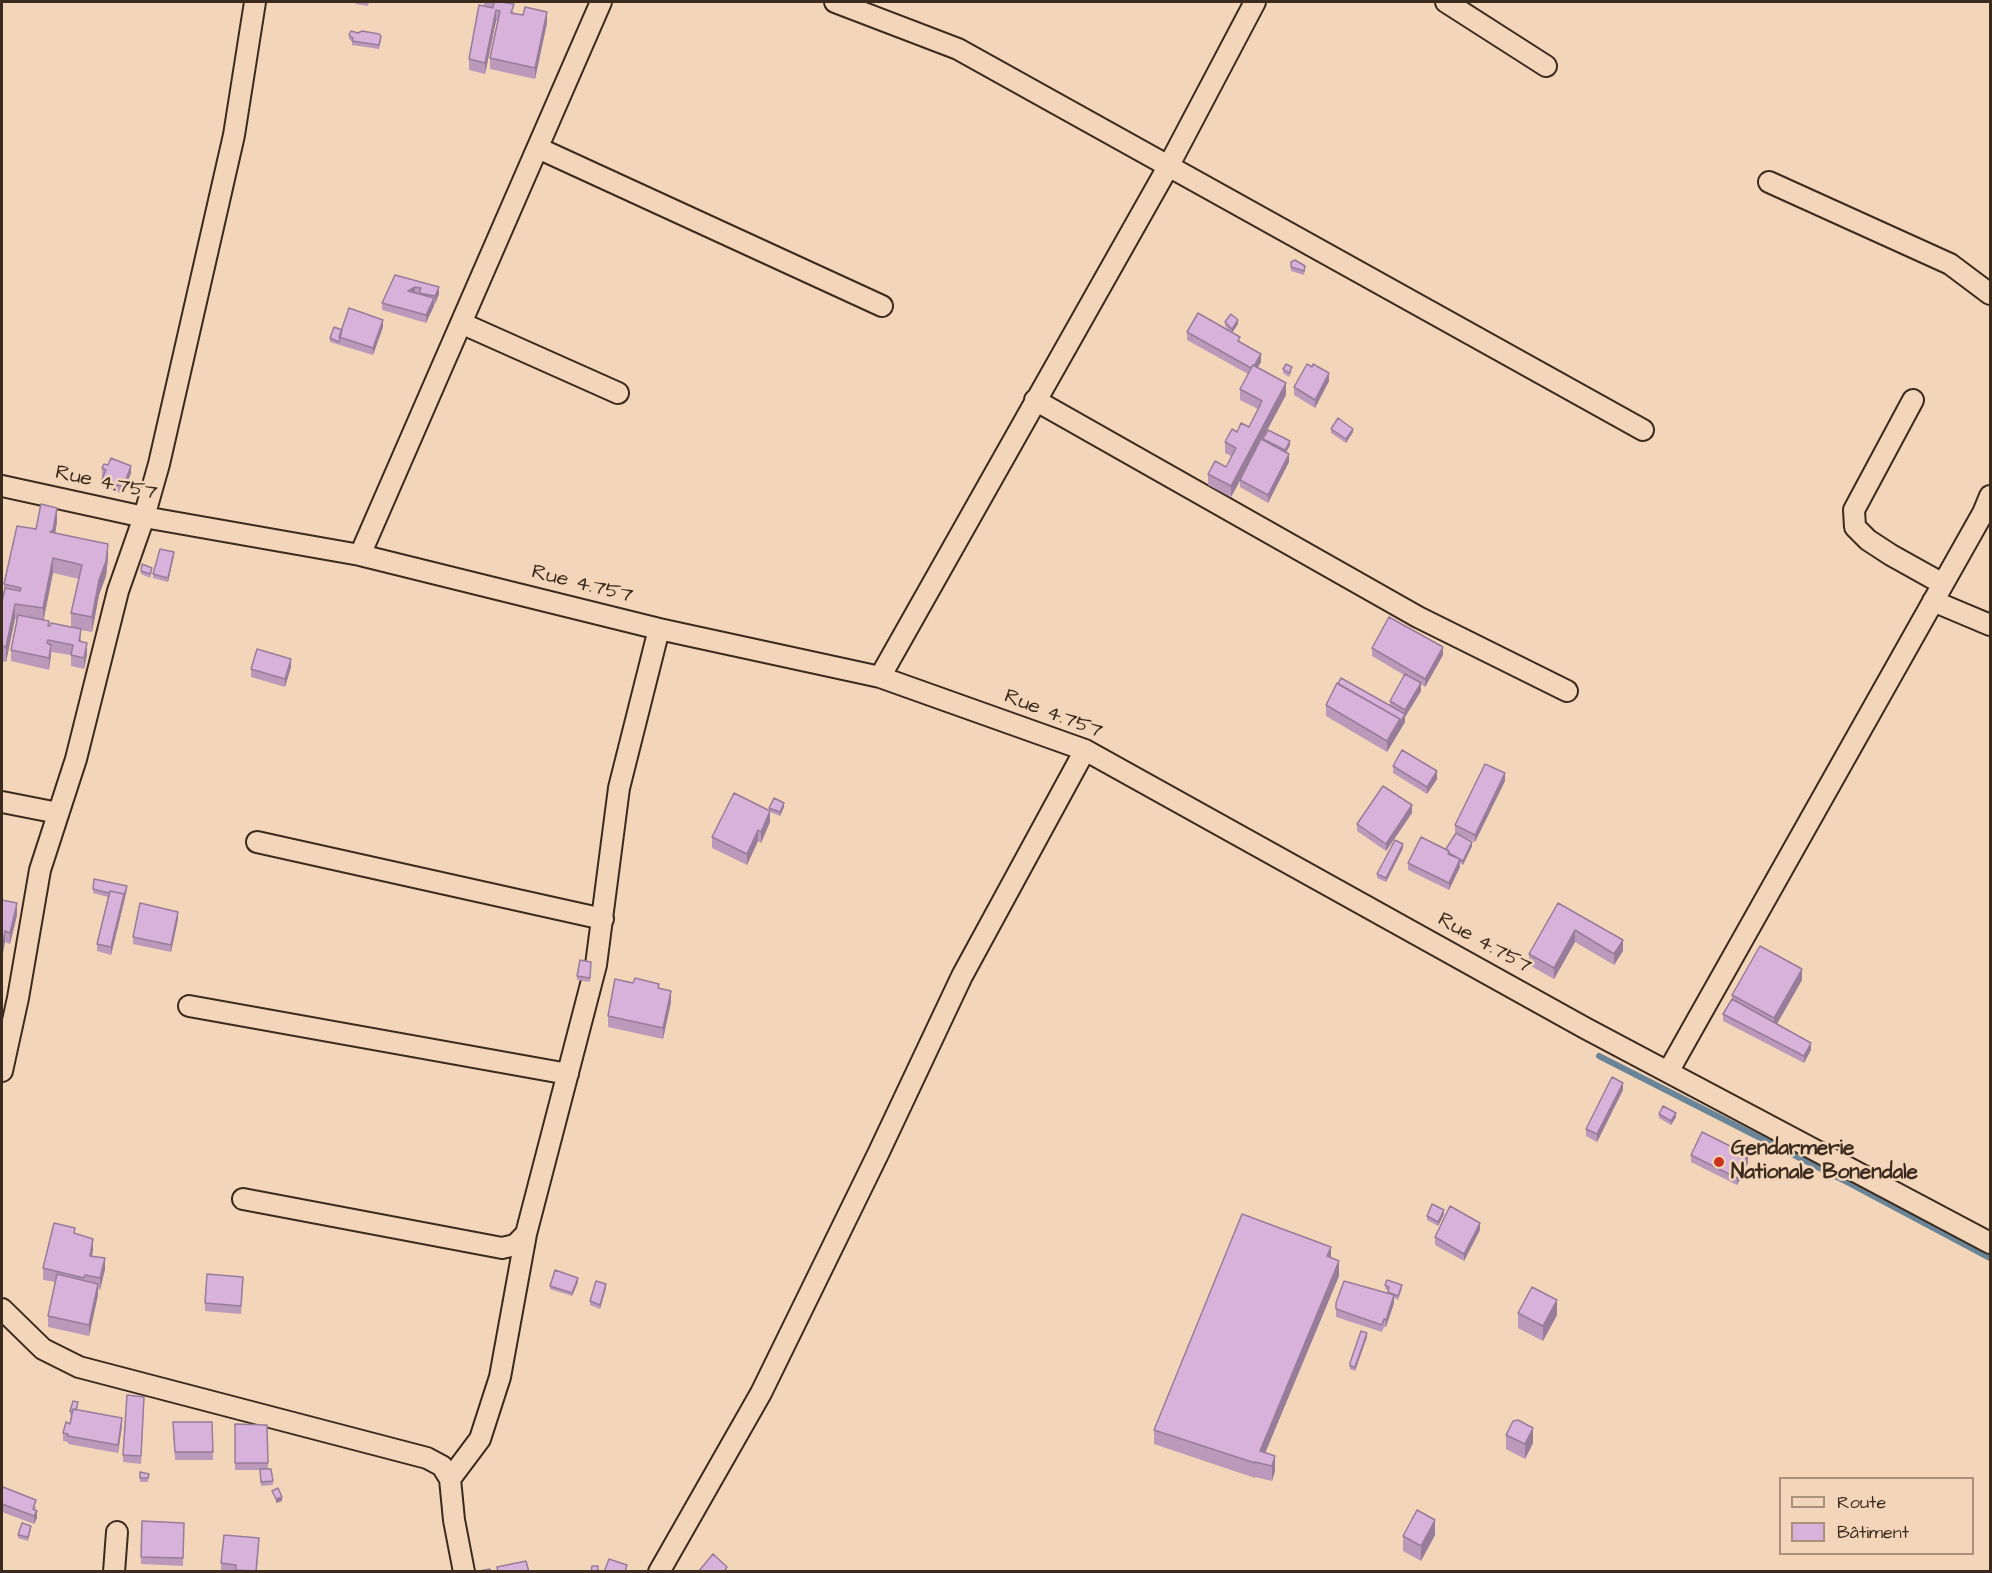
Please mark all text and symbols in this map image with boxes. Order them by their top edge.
street label: Rue 4.757 [53,461,159,507]
street label: Rue 4.757 [529,560,635,610]
street label: Rue 4.757 [1000,685,1106,745]
street label: Rue 4.757 [1433,908,1535,980]
place label: Gendarmerie Nationale Bonendale [1731,1137,1918,1187]
marker: Gendarmerie Nationale Bonendale [1712,1155,1726,1169]
legend [1779,1477,1974,1555]
text: Route [1837,1490,1886,1515]
text: Bâtiment [1837,1520,1909,1545]

